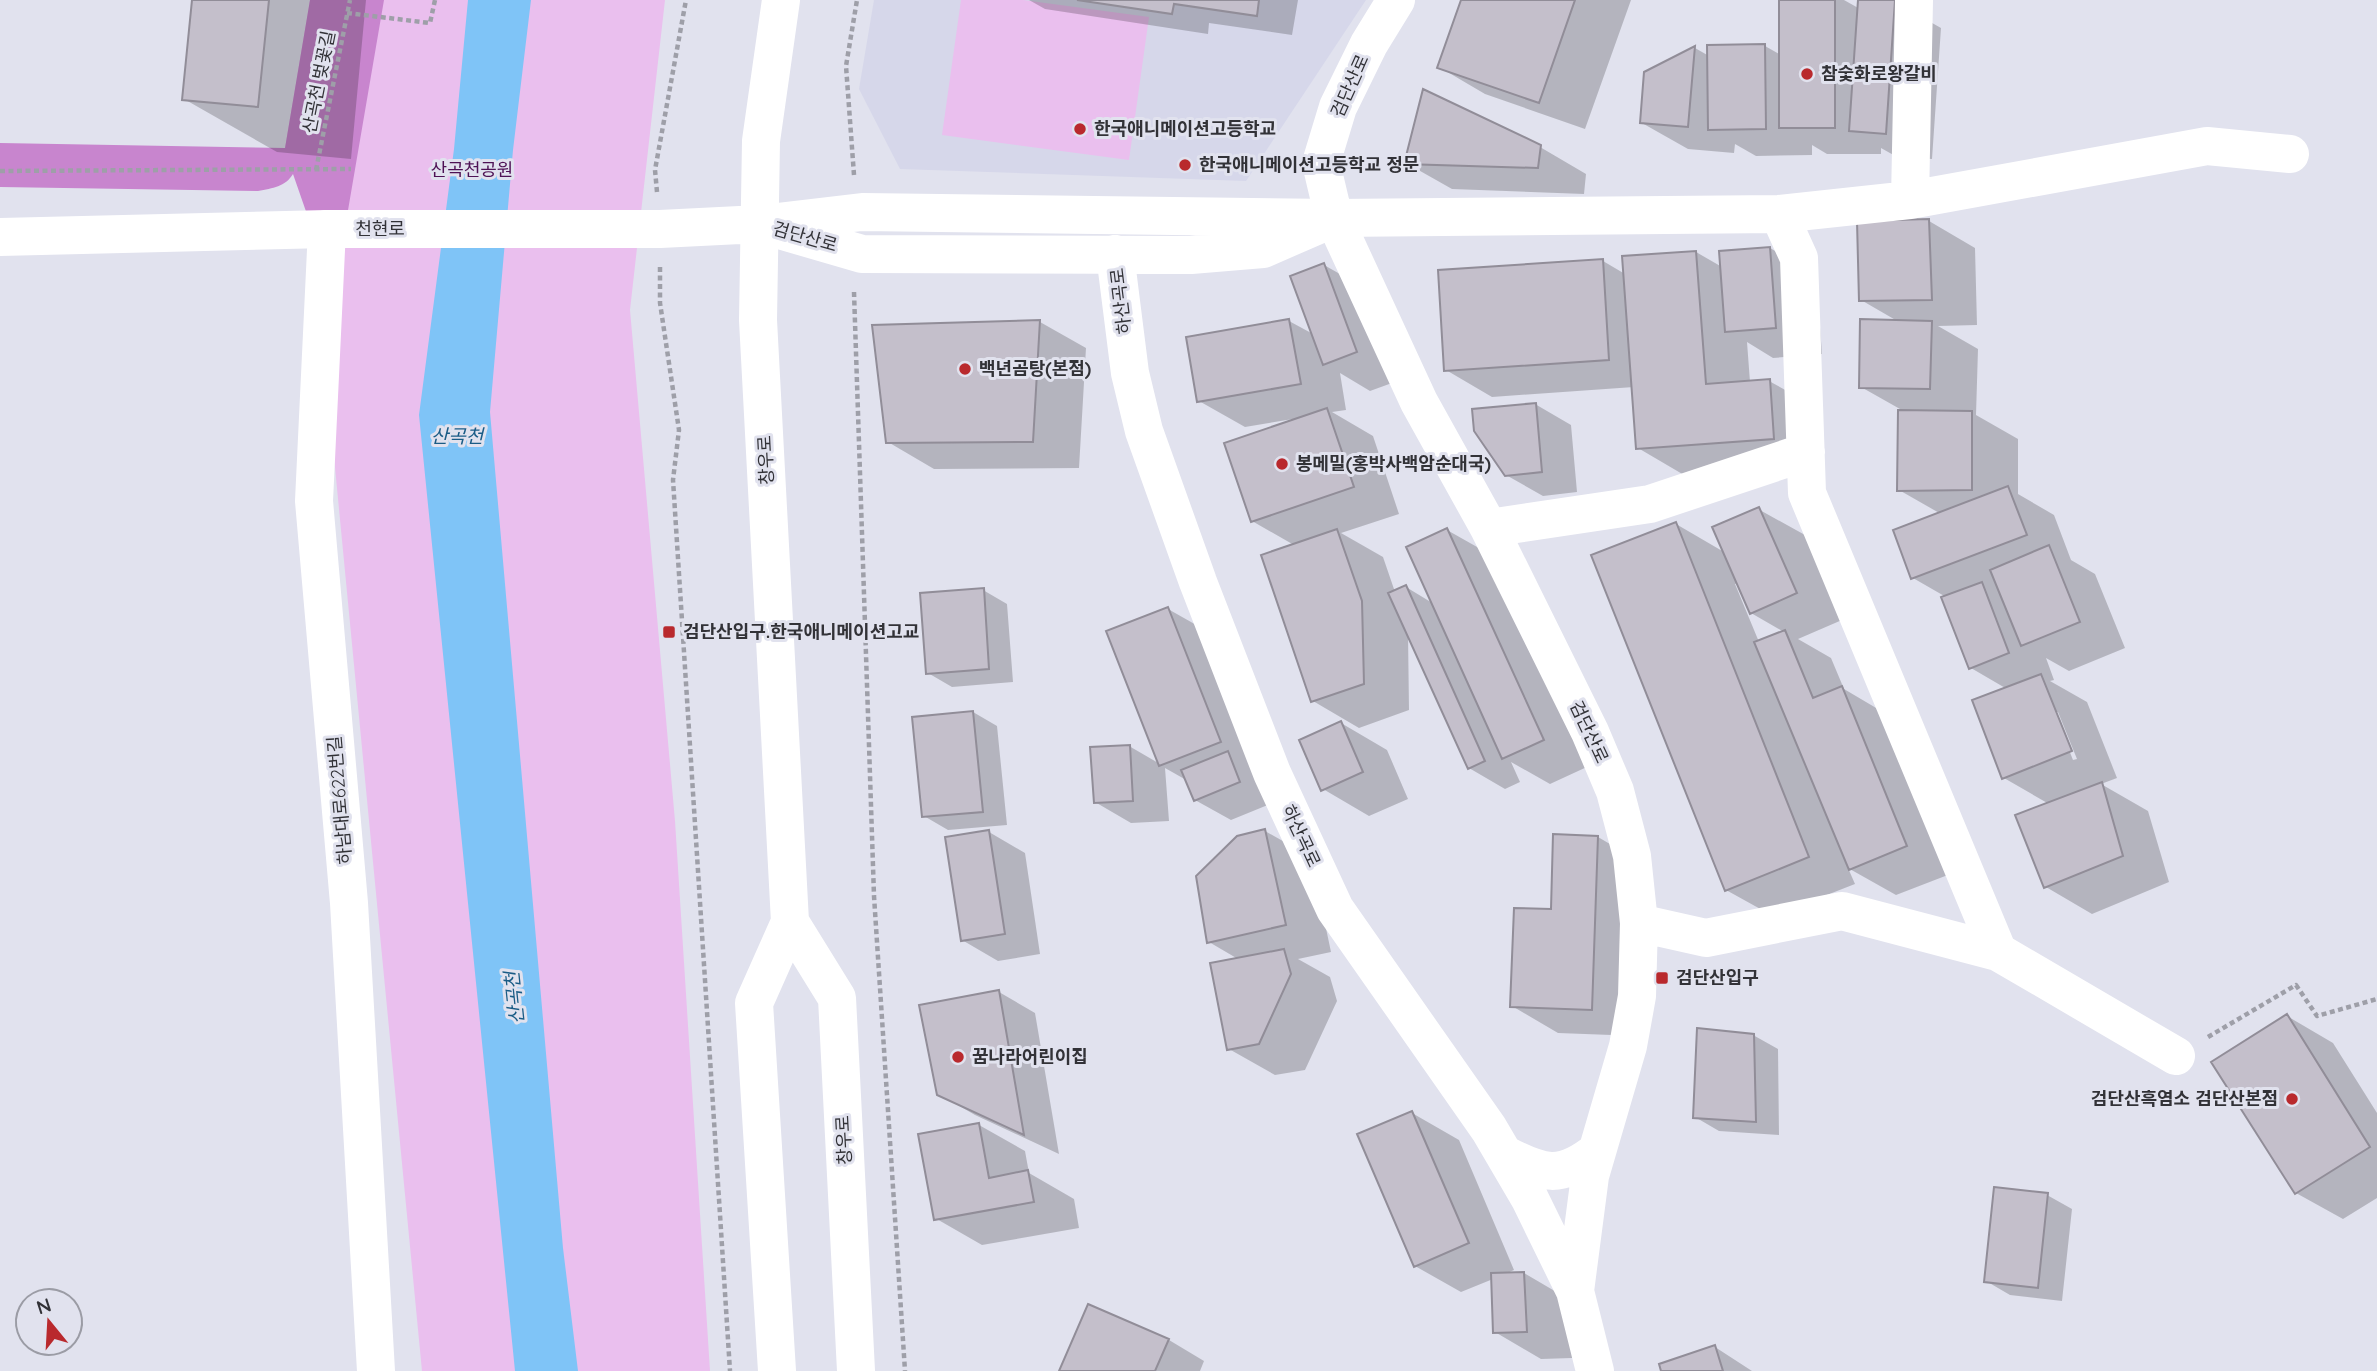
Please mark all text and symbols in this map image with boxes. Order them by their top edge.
street label: 산곡천 벚꽃길 [297,29,340,135]
street label: 검단산로 [1326,51,1374,121]
place label: 참숯화로왕갈비 [1821,62,1937,85]
marker: 참숯화로왕갈비 [1799,66,1815,82]
place label: 한국애니메이션고등학교 [1094,117,1276,140]
marker: 한국애니메이션고등학교 [1072,121,1088,137]
place label: 한국애니메이션고등학교 정문 [1199,153,1419,176]
marker: 한국애니메이션고등학교 정문 [1177,157,1193,173]
park label: 산곡천공원 [431,158,513,181]
street label: 검단산로 [770,216,840,257]
street label: 천현로 [355,217,405,240]
street label: 하산곡로 [1105,267,1136,335]
place label: 백년곰탕(본점) [979,357,1091,380]
marker: 백년곰탕(본점) [957,361,973,377]
water label: 산곡천 [431,424,485,448]
street label: 창우로 [753,435,778,485]
place label: 봉메밀(홍박사백암순대국) [1296,452,1491,475]
marker: 봉메밀(홍박사백암순대국) [1274,456,1290,472]
place label: 검단산입구.한국애니메이션고교 [683,620,919,643]
marker: 검단산입구.한국애니메이션고교 [661,624,677,640]
street label: 검단산로 [1565,697,1614,767]
street label: 하남대로622번길 [322,735,357,865]
street label: 하산곡로 [1277,801,1326,871]
place label: 검단산입구 [1676,966,1759,989]
water label: 산곡천 [499,969,529,1025]
marker: 검단산입구 [1654,970,1670,986]
place label: 꿈나라어린이집 [972,1045,1088,1068]
marker: 꿈나라어린이집 [950,1049,966,1065]
place label: 검단산흑염소 검단산본점 [2091,1087,2278,1110]
marker: 검단산흑염소 검단산본점 [2284,1091,2300,1107]
street label: 창우로 [831,1115,856,1165]
north arrow [14,1287,84,1357]
text: N [33,1292,54,1319]

